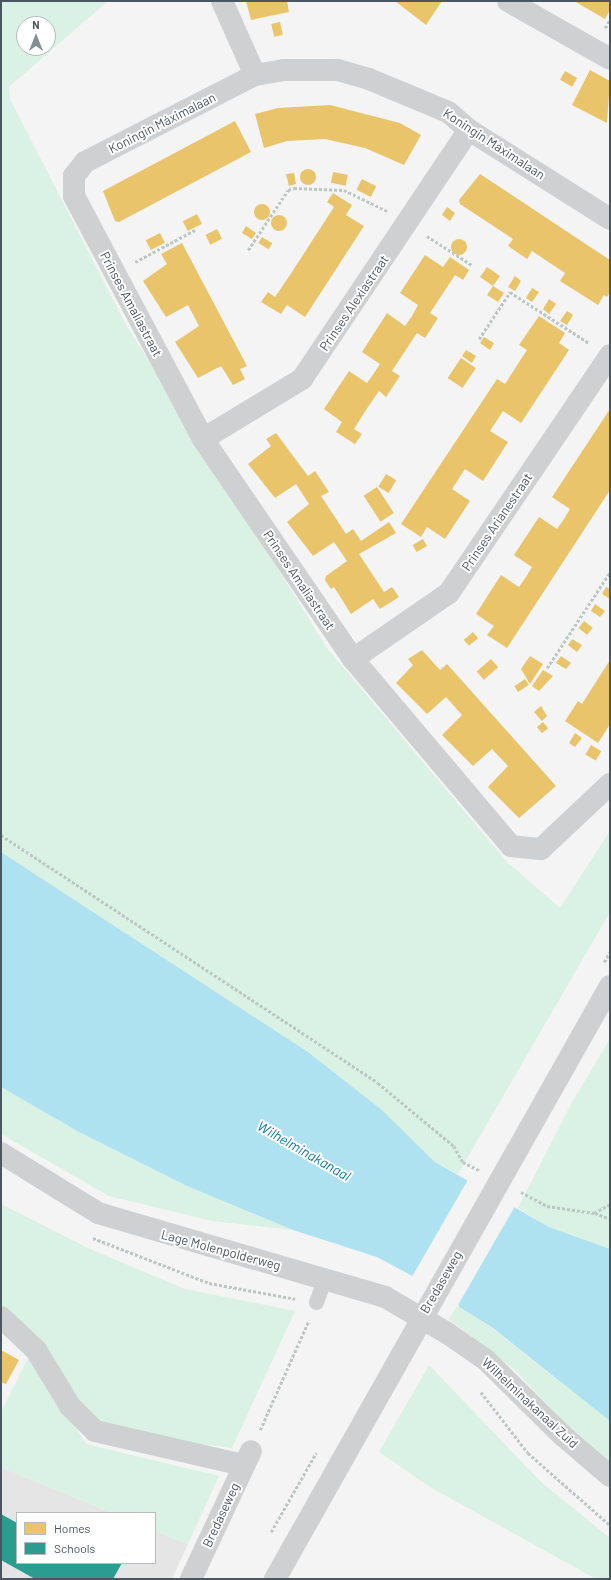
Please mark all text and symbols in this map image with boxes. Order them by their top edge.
north arrow [16,16,56,56]
text: N [32,18,40,31]
street label: Koningin Máximalaan [106,89,218,157]
street label: Koningin Máximalaan [440,105,548,183]
street label: Prinses Amaliastraat [97,249,165,359]
street label: Prinses Alexiastraat [316,252,392,354]
street label: Prinses Arianestraat [458,470,536,574]
street label: Prinses Amaliastraat [260,527,338,633]
water label: Wilhelminakanaal [254,1118,354,1184]
street label: Lage Molenpolderweg [160,1227,282,1273]
street label: Bredaseweg [417,1248,465,1316]
street label: Wilhelminakanaal Zuid [479,1354,581,1452]
street label: Bredaseweg [199,1480,243,1550]
legend [16,1512,156,1564]
text: Homes [54,1521,90,1535]
text: Schools [54,1541,95,1555]

